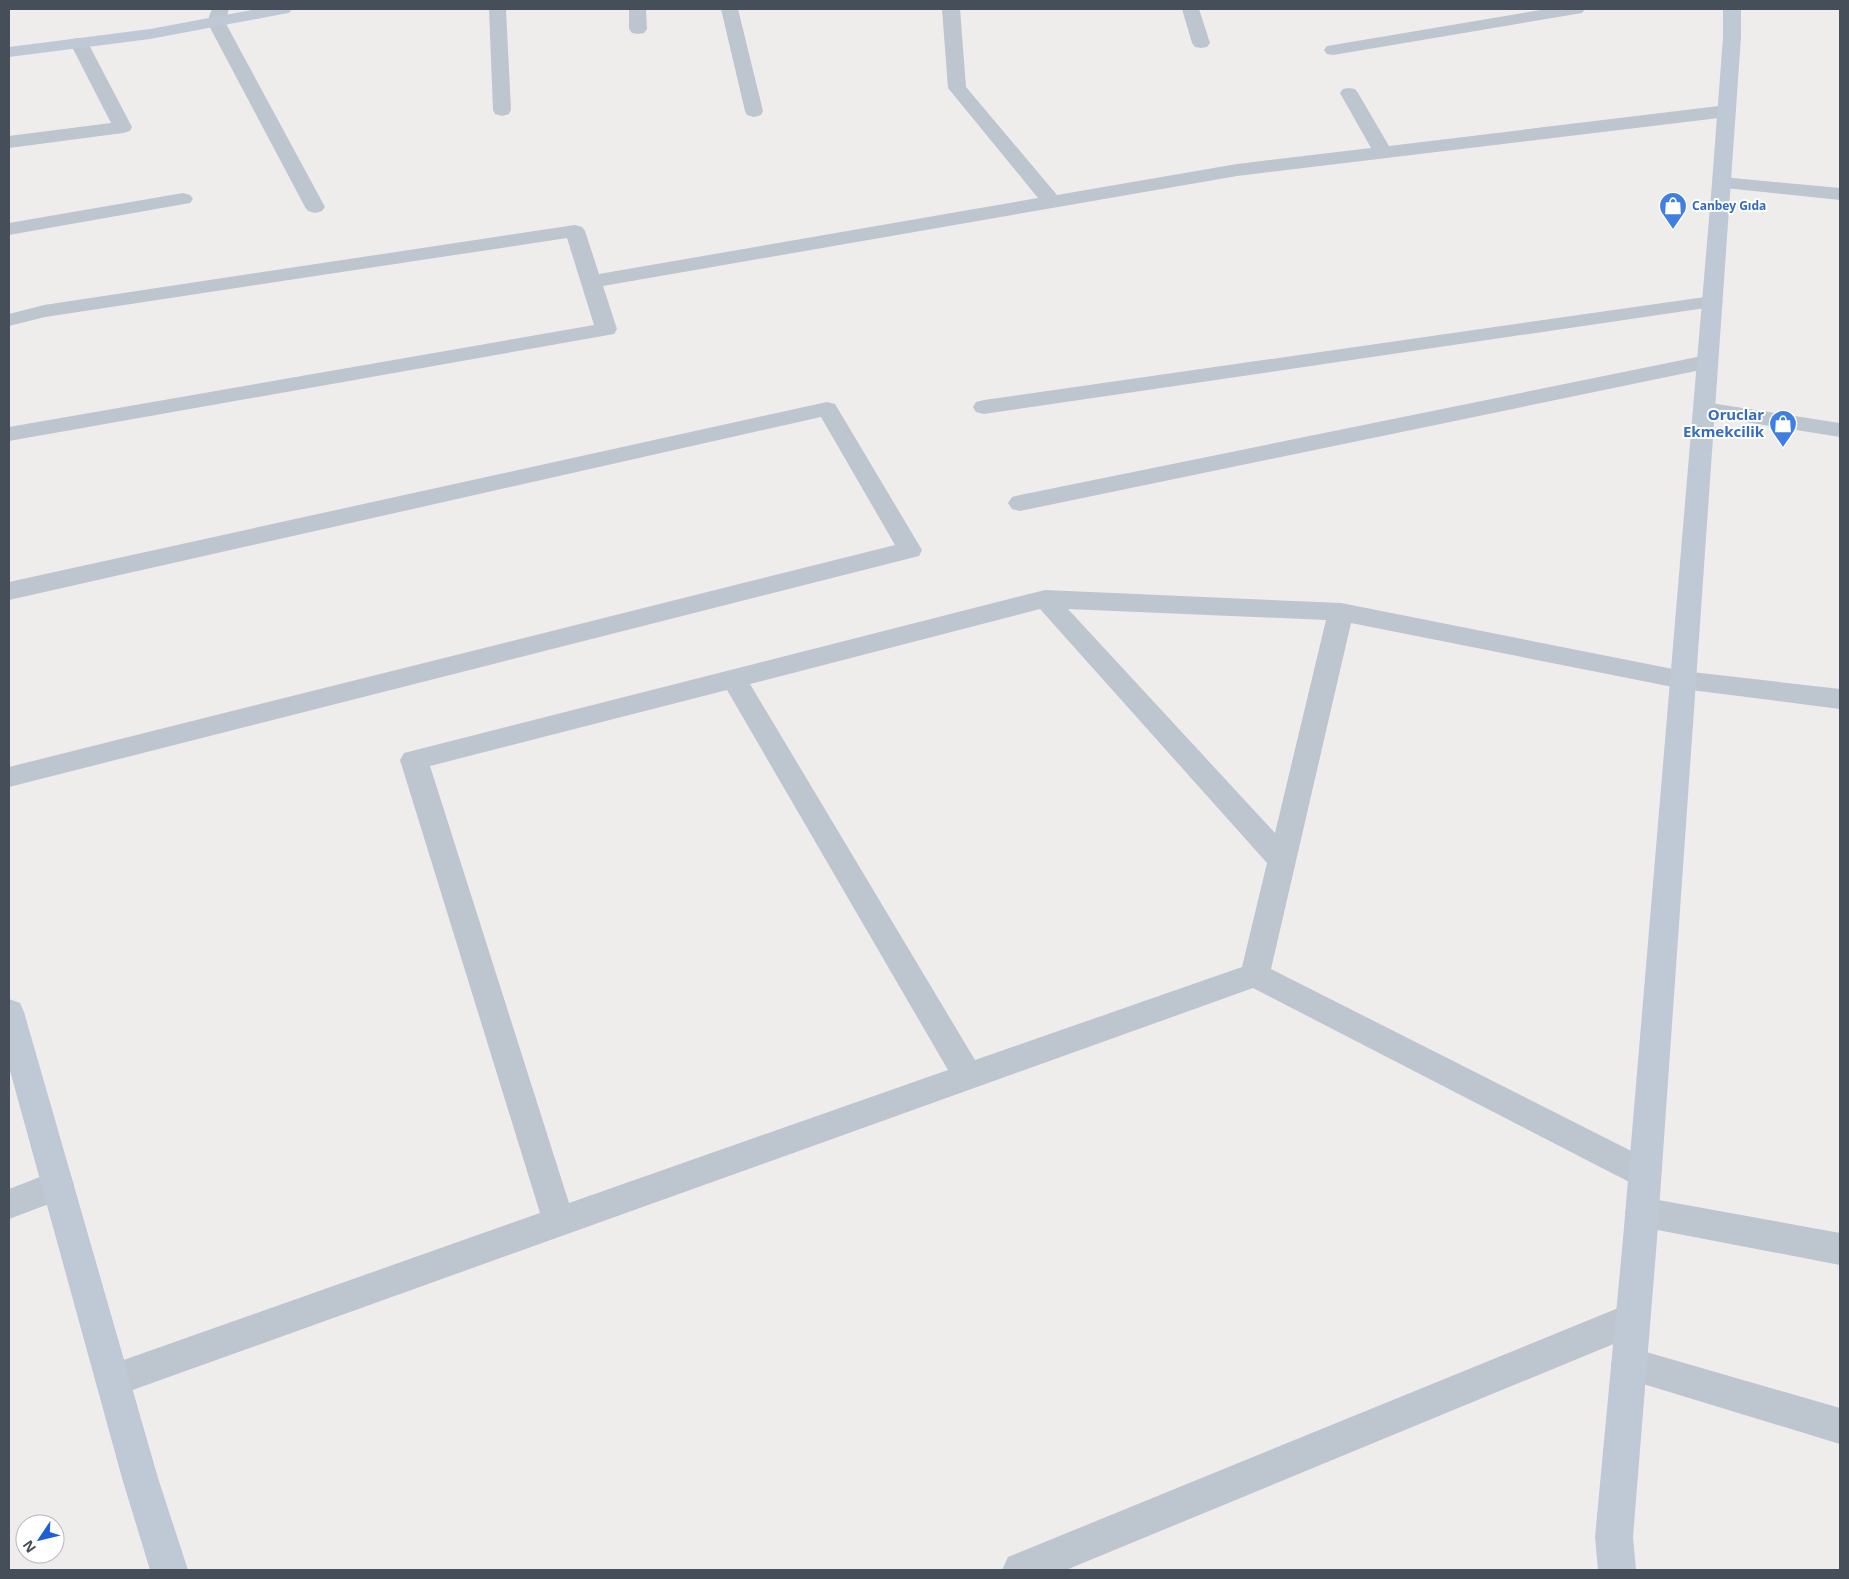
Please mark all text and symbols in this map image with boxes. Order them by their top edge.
shop icon: Canbey Gıda [1658,191,1688,230]
place label: Canbey Gıda [1692,197,1766,214]
place label: Oruclar Ekmekcilik [1683,404,1765,441]
shop icon: Oruclar Ekmekcilik [1768,409,1798,448]
north arrow [15,1514,65,1564]
text: N [18,1537,40,1557]

